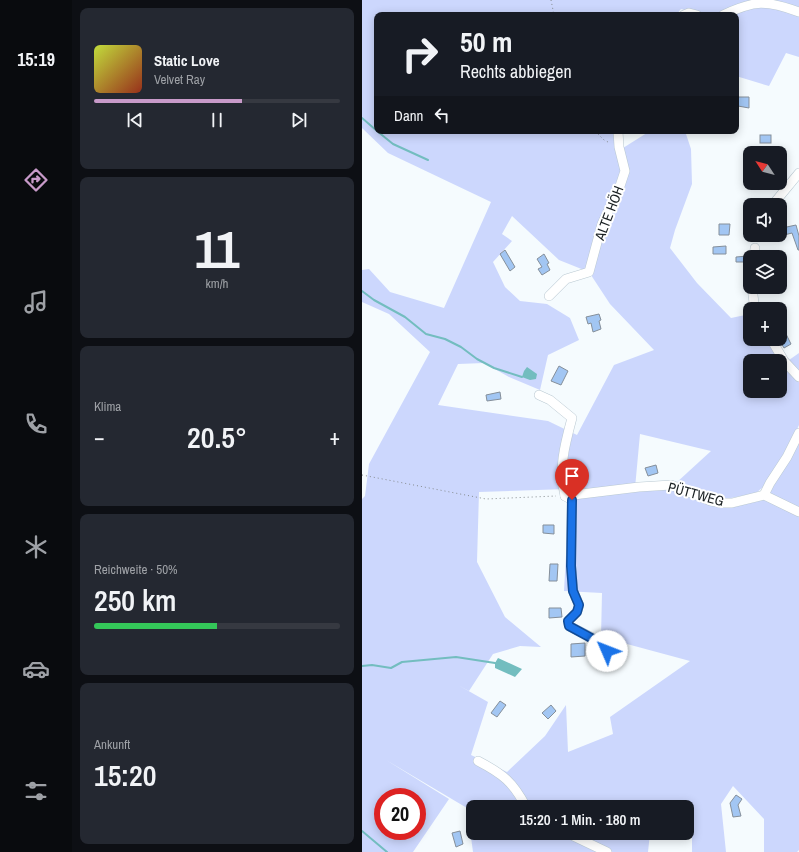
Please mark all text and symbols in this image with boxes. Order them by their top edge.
text: 50 m [460,23,512,61]
icon: right [394,28,446,80]
text: 15:19 [17,47,55,72]
text: Static Love [154,50,220,71]
text: Rechts abbiegen [460,59,572,84]
text: Velvet Ray [154,71,205,88]
icon: left [431,104,453,126]
text: Dann [394,105,423,126]
icon: previous [124,109,146,131]
icon: pause [206,109,228,131]
icon: next [288,109,310,131]
north arrow [743,146,787,190]
map controls [743,146,787,398]
icon: directions [22,166,50,194]
street label: ALTE HÖH [590,183,628,244]
button: sound [743,198,787,242]
text: 11 [194,214,240,284]
button: layers [743,250,787,294]
text: km/h [205,275,229,292]
icon: music [22,288,50,316]
button: + [743,302,787,346]
button: − [743,354,787,398]
text: Klima [94,398,121,415]
icon: phone [22,410,50,438]
text: 20.5° [187,417,247,457]
text: − [94,422,105,452]
text: + [329,422,340,452]
pin [555,459,589,500]
icon: arrive [561,465,583,487]
street label: PÜTTWEG [666,478,726,510]
icon: climate [22,533,50,561]
text: Reichweite · 50% [94,561,178,578]
text: 250 km [94,580,176,620]
position arrow [586,630,628,672]
icon: car [22,655,50,683]
text: Ankunft [94,736,130,753]
text: 15:20 [94,755,156,795]
icon: filters [22,777,50,805]
speed limit sign: 20 [374,788,426,840]
text: 15:20 · 1 Min. · 180 m [519,809,641,830]

